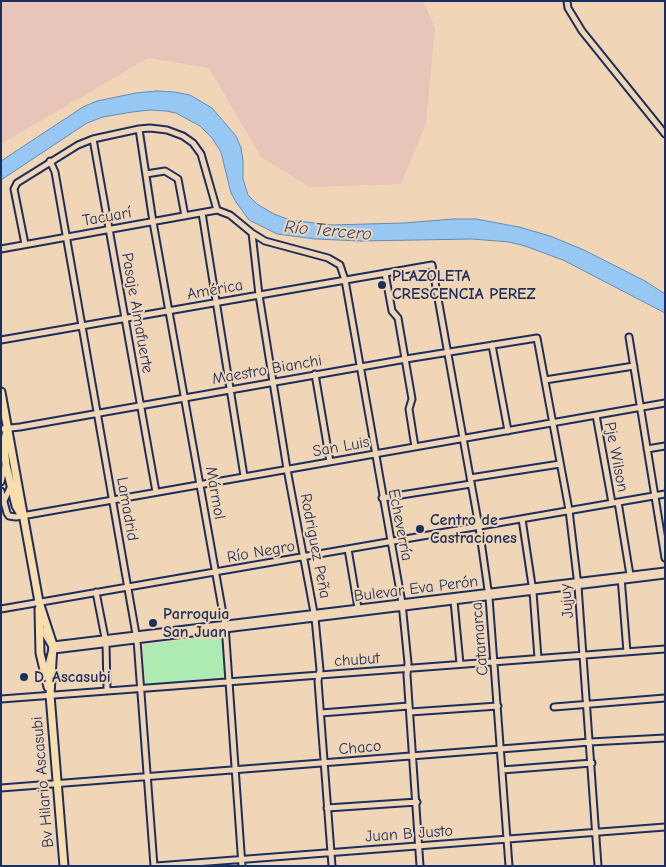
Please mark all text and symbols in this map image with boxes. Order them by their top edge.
street label: Tacuarí [81,203,133,231]
water label: Río Tercero [283,216,373,246]
street label: Pasaje Almafuerte [117,251,157,375]
place label: PLAZOLETA CRESCENCIA PEREZ [392,266,536,304]
street label: América [186,276,244,304]
marker: PLAZOLETA CRESCENCIA PEREZ [376,279,388,291]
street label: Maestro Bianchi [210,351,324,389]
street label: Pje Wilson [600,420,632,494]
street label: San Luis [311,433,371,461]
street label: Mármol [201,465,229,521]
street label: Lamadrid [112,476,142,542]
street label: Echeverría [384,487,416,563]
street label: Rodriguez Peña [295,492,335,600]
place label: Centro de Castraciones [430,510,517,548]
marker: Centro de Castraciones [414,523,426,535]
street label: Río Negro [226,537,296,567]
street label: Bulevar Eva Perón [353,572,479,606]
street label: Jujuy [556,583,578,619]
street label: Catamarca [467,601,493,677]
place label: Parroquia San Juan [163,604,229,642]
marker: Parroquia San Juan [147,617,159,629]
street label: chubut [333,649,381,671]
place label: D. Ascasubi [34,667,111,687]
marker: D. Ascasubi [18,671,30,683]
street label: Bv Hilario Ascasubi [28,716,58,848]
street label: Chaco [338,737,382,759]
street label: Juan B Justo [364,821,454,847]

